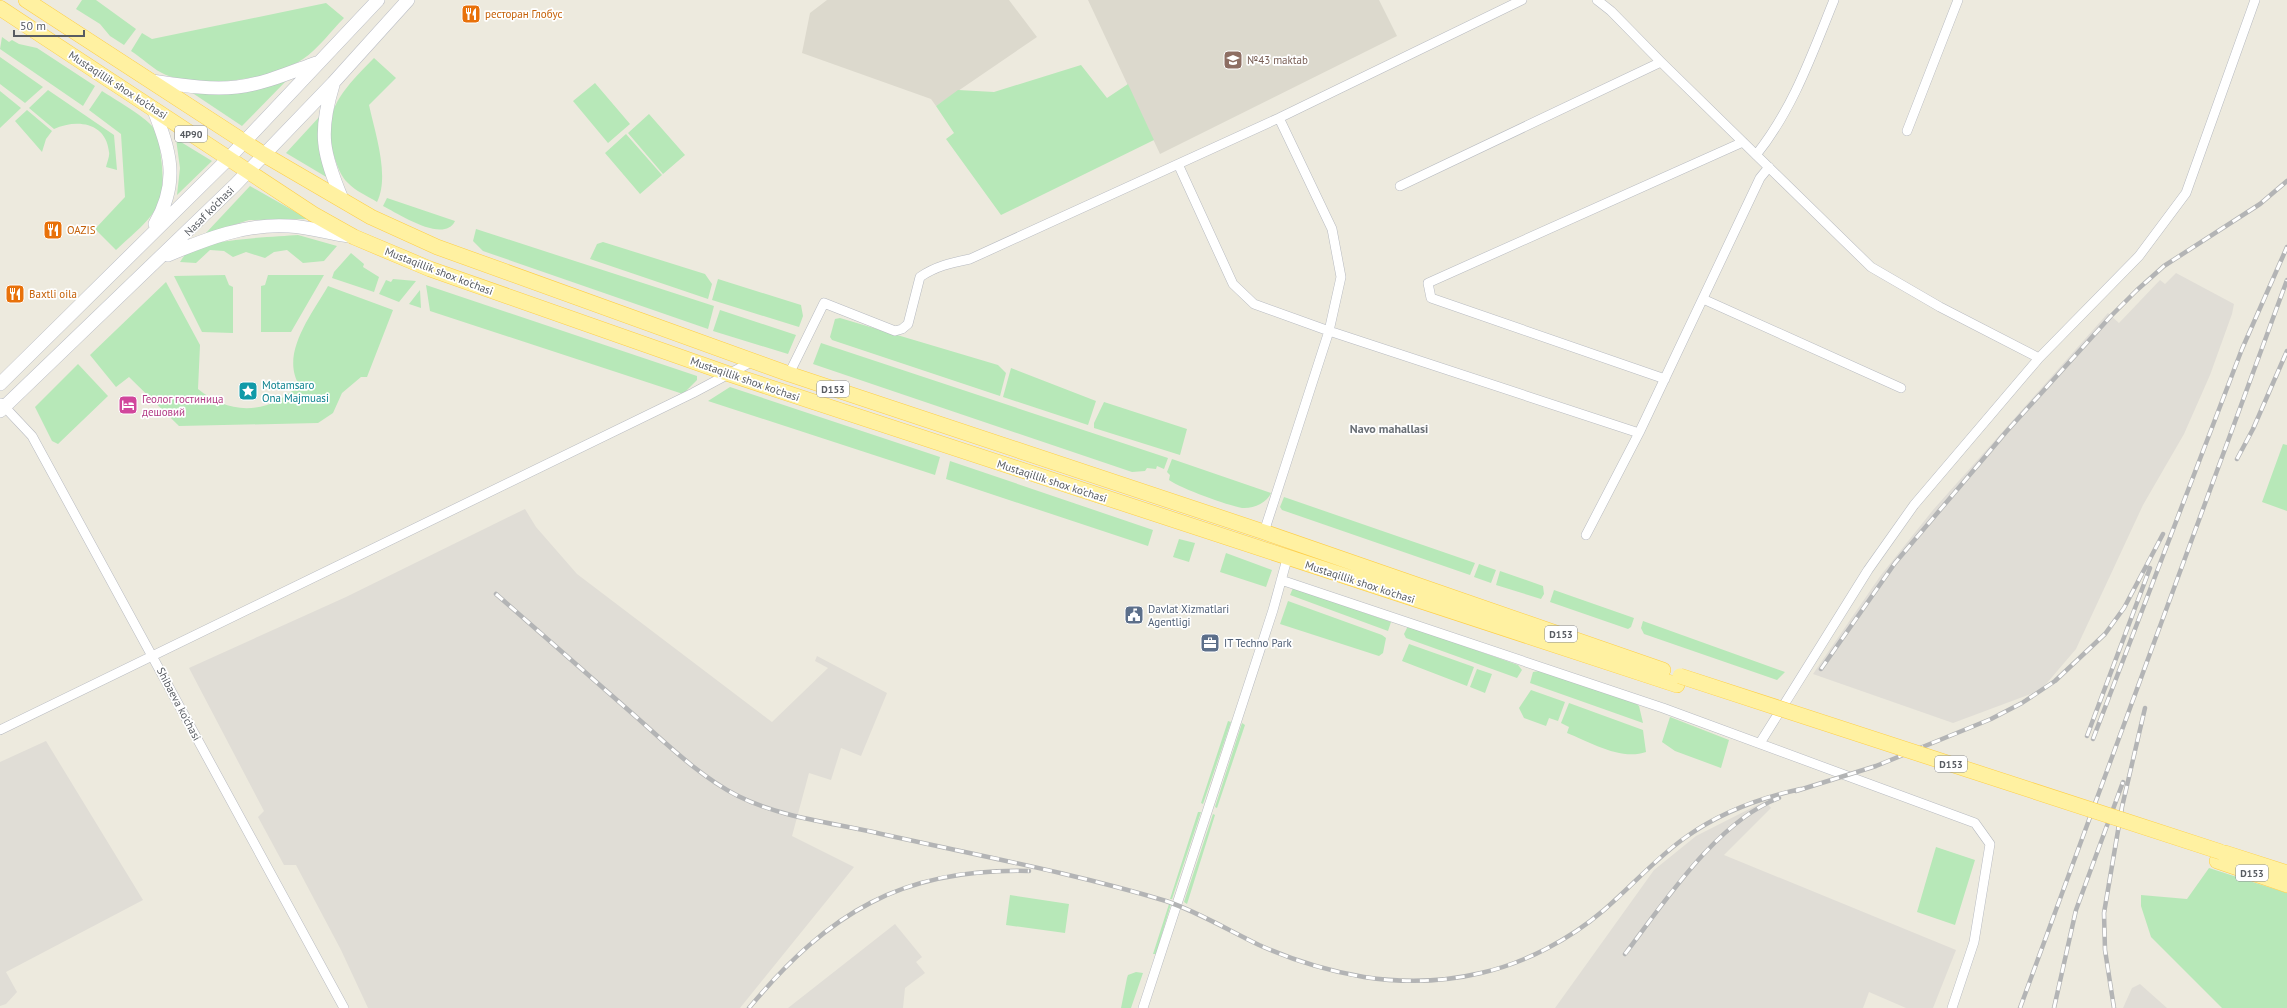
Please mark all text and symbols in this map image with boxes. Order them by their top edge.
restaurant icon: ресторан Глобус [460,3,482,25]
place label: ресторан Глобус [485,7,563,21]
scale bar [14,12,84,38]
text: 50 m [20,18,46,33]
street label: Mustaqillik shox ko'chasi [66,48,170,122]
school or university icon: №43 maktab [1222,49,1244,71]
place label: №43 maktab [1247,53,1308,67]
road number: 4P90 [175,126,207,142]
street label: Nasaf ko‘chasi [181,183,237,239]
restaurant icon: OAZIS [42,219,64,241]
place label: OAZIS [67,223,96,237]
street label: Mustaqillik shox ko'chasi [383,244,495,298]
restaurant icon: Baxtli oila [4,283,26,305]
place label: Baxtli oila [29,287,77,301]
street label: Mustaqillik shox ko'chasi [688,354,802,404]
place label: Motamsaro Ona Majmuasi [262,378,329,405]
place icon: Motamsaro Ona Majmuasi [237,380,259,402]
road number: D153 [817,381,849,397]
place label: Геолог гостиница дешовий [142,392,223,419]
hotel icon: Геолог гостиница дешовий [117,394,139,416]
district label: Navo mahallasi [1350,421,1428,436]
street label: Mustaqillik shox ko'chasi [995,457,1109,505]
street label: Mustaqillik shox ko'chasi [1303,558,1417,606]
place label: Davlat Xizmatlari Agentligi [1148,602,1229,629]
public building icon: Davlat Xizmatlari Agentligi [1123,604,1145,626]
road number: D153 [1545,626,1577,642]
office icon: IT Techno Park [1199,632,1221,654]
place label: IT Techno Park [1224,636,1292,650]
street label: Shibaeva ko'chasi [154,665,204,743]
road number: D153 [1935,756,1967,772]
road number: D153 [2236,865,2268,881]

